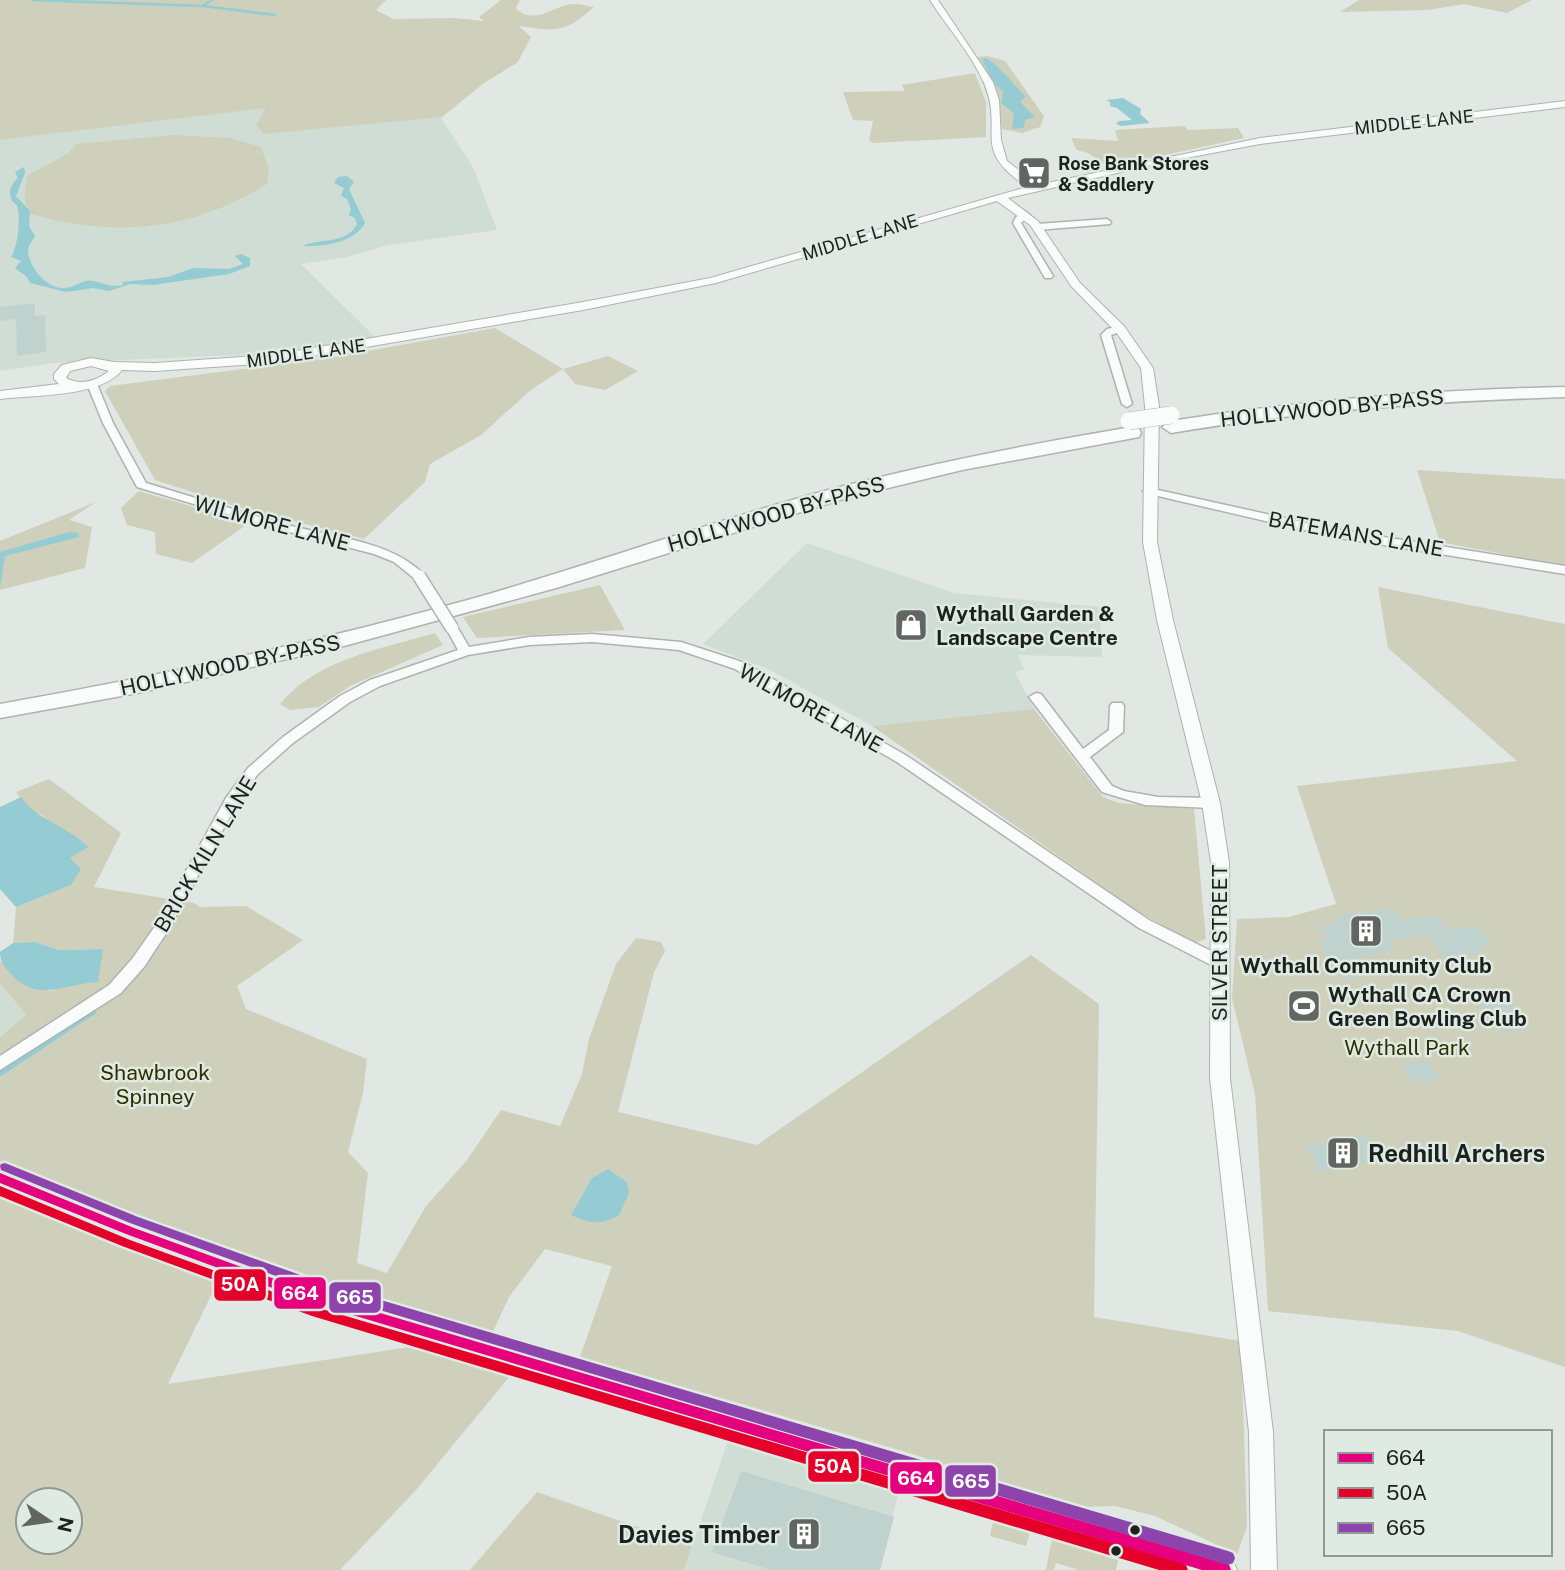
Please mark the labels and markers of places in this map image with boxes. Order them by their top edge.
place label: Rose Bank Stores & Saddlery [1058,153,1209,195]
supermarket icon: Rose Bank Stores & Saddlery [1015,154,1053,192]
place label: Wythall Garden & Landscape Centre [936,601,1118,650]
shop icon: Wythall Garden & Landscape Centre [892,606,930,644]
building icon: Wythall Community Club [1347,912,1385,950]
place label: Wythall Community Club [1240,953,1492,978]
place label: Wythall CA Crown Green Bowling Club [1328,982,1527,1031]
sports icon: Wythall CA Crown Green Bowling Club [1285,987,1323,1025]
building icon: Redhill Archers [1324,1134,1362,1172]
place label: Redhill Archers [1368,1139,1545,1167]
building icon: Davies Timber [785,1515,823,1553]
place label: Davies Timber [618,1520,780,1548]
unlabelled marker [1128,1523,1142,1537]
unlabelled marker [1109,1544,1123,1558]

